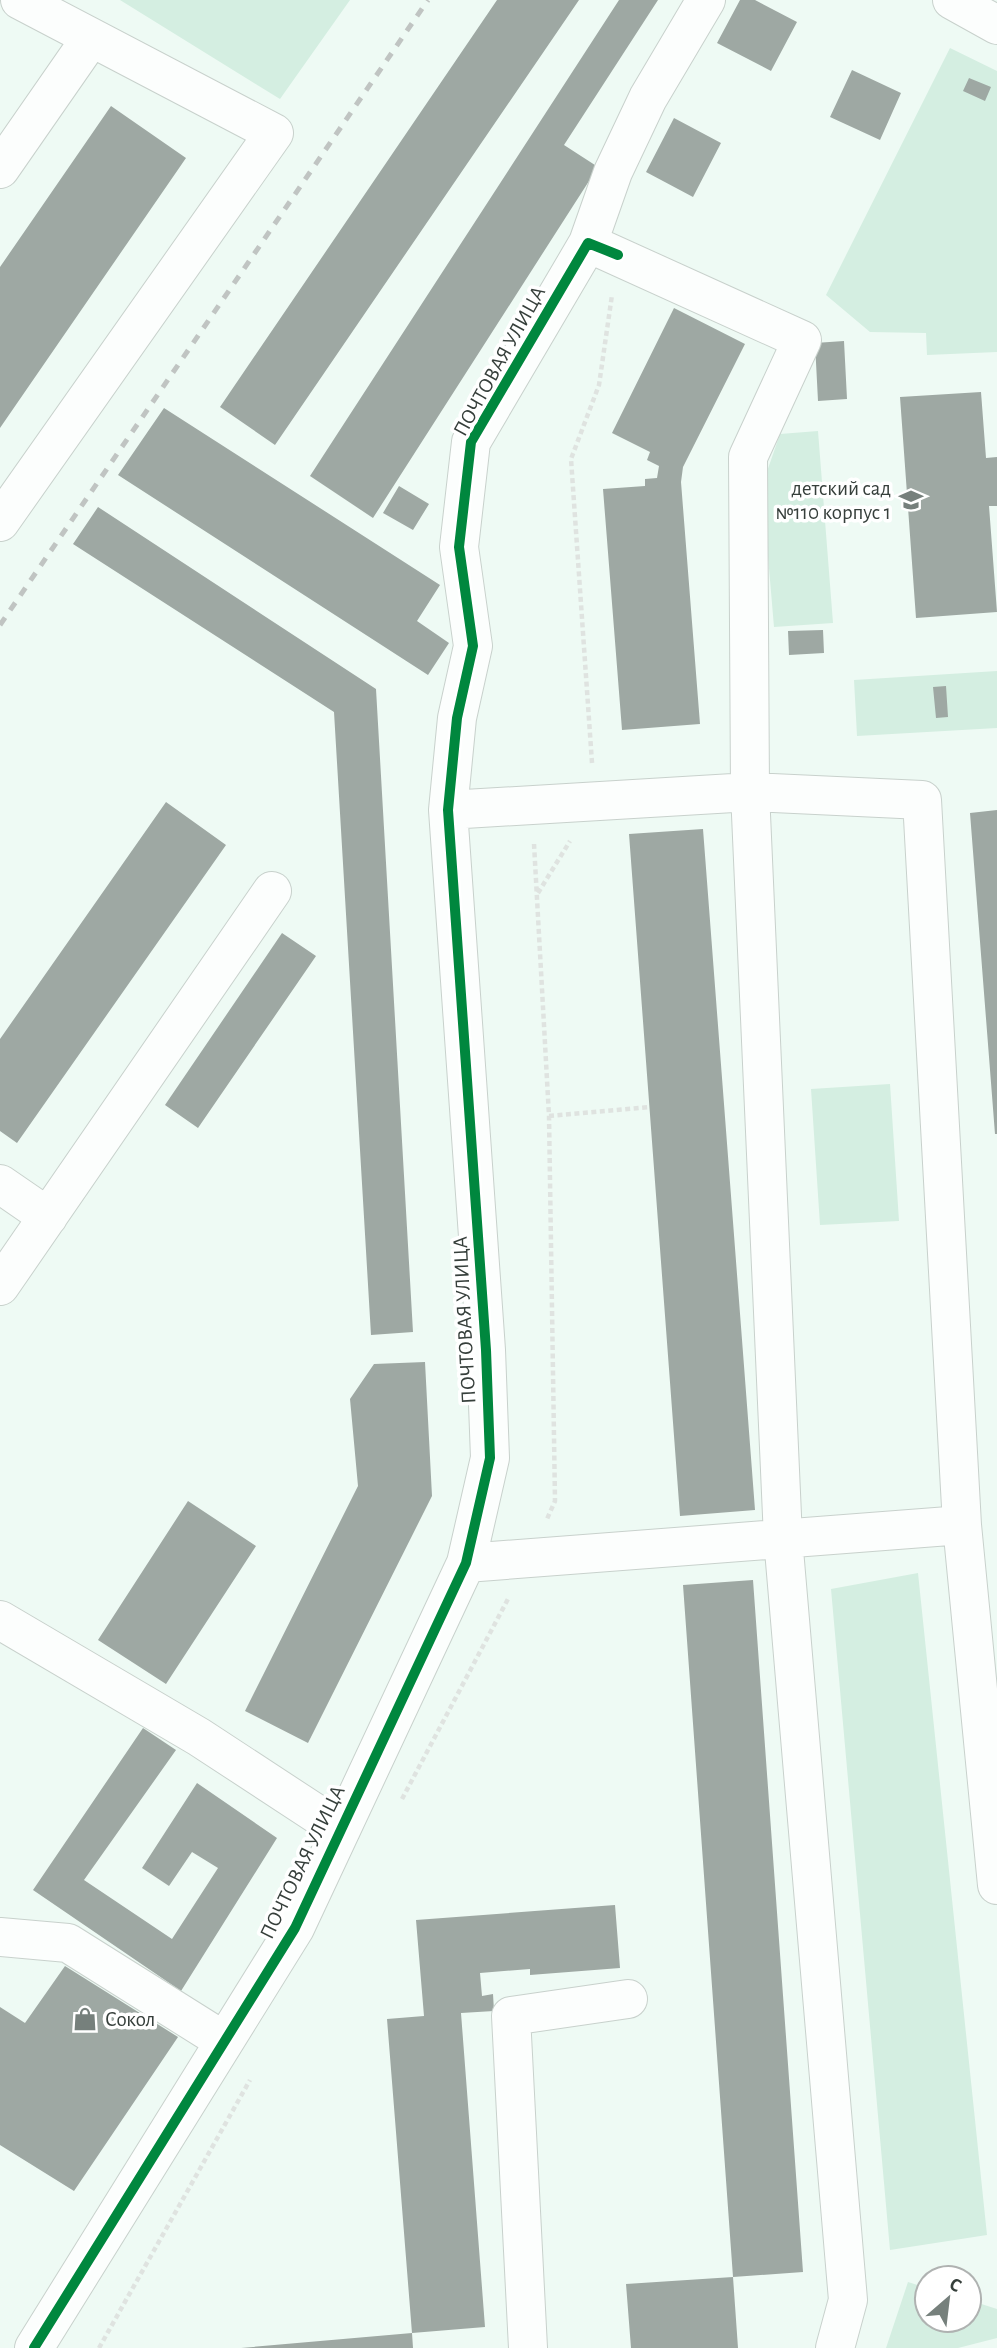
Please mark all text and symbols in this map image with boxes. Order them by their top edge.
street label: ПОЧТОВАЯ УЛИЦА [450,283,549,440]
place label: детский сад №110 корпус 1 [775,478,891,523]
school or university icon: детский сад №110 корпус 1 [897,486,925,514]
street label: ПОЧТОВАЯ УЛИЦА [450,1236,479,1404]
street label: ПОЧТОВАЯ УЛИЦА [256,1782,349,1942]
shop icon: Сокол [71,2005,99,2033]
place label: Сокол [105,2009,155,2030]
north arrow [913,2264,983,2334]
text: С [946,2274,964,2296]

